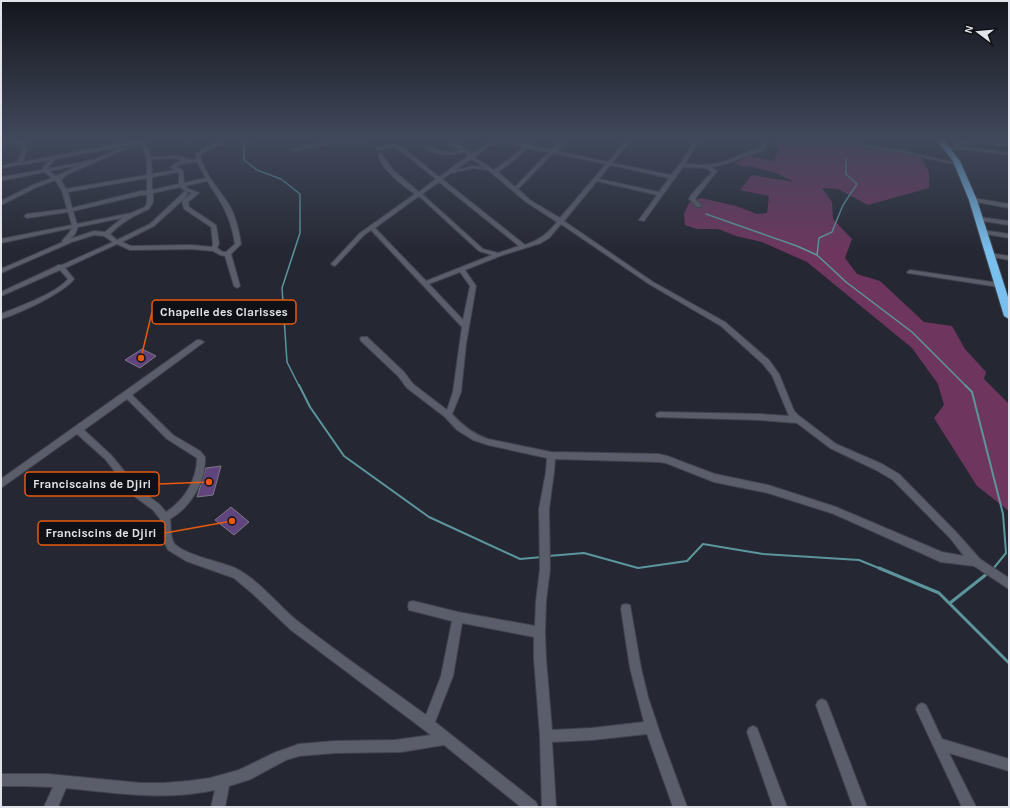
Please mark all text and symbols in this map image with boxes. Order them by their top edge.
north arrow [958,12,998,52]
text: N [962,24,976,35]
callout: Chapelle des Clarisses [152,300,296,324]
text: Chapelle des Clarisses [160,305,288,319]
callout: Franciscains de Djiri [25,472,159,496]
text: Franciscains de Djiri [33,477,151,491]
callout: Franciscins de Djiri [38,521,165,545]
text: Franciscins de Djiri [45,526,157,540]

